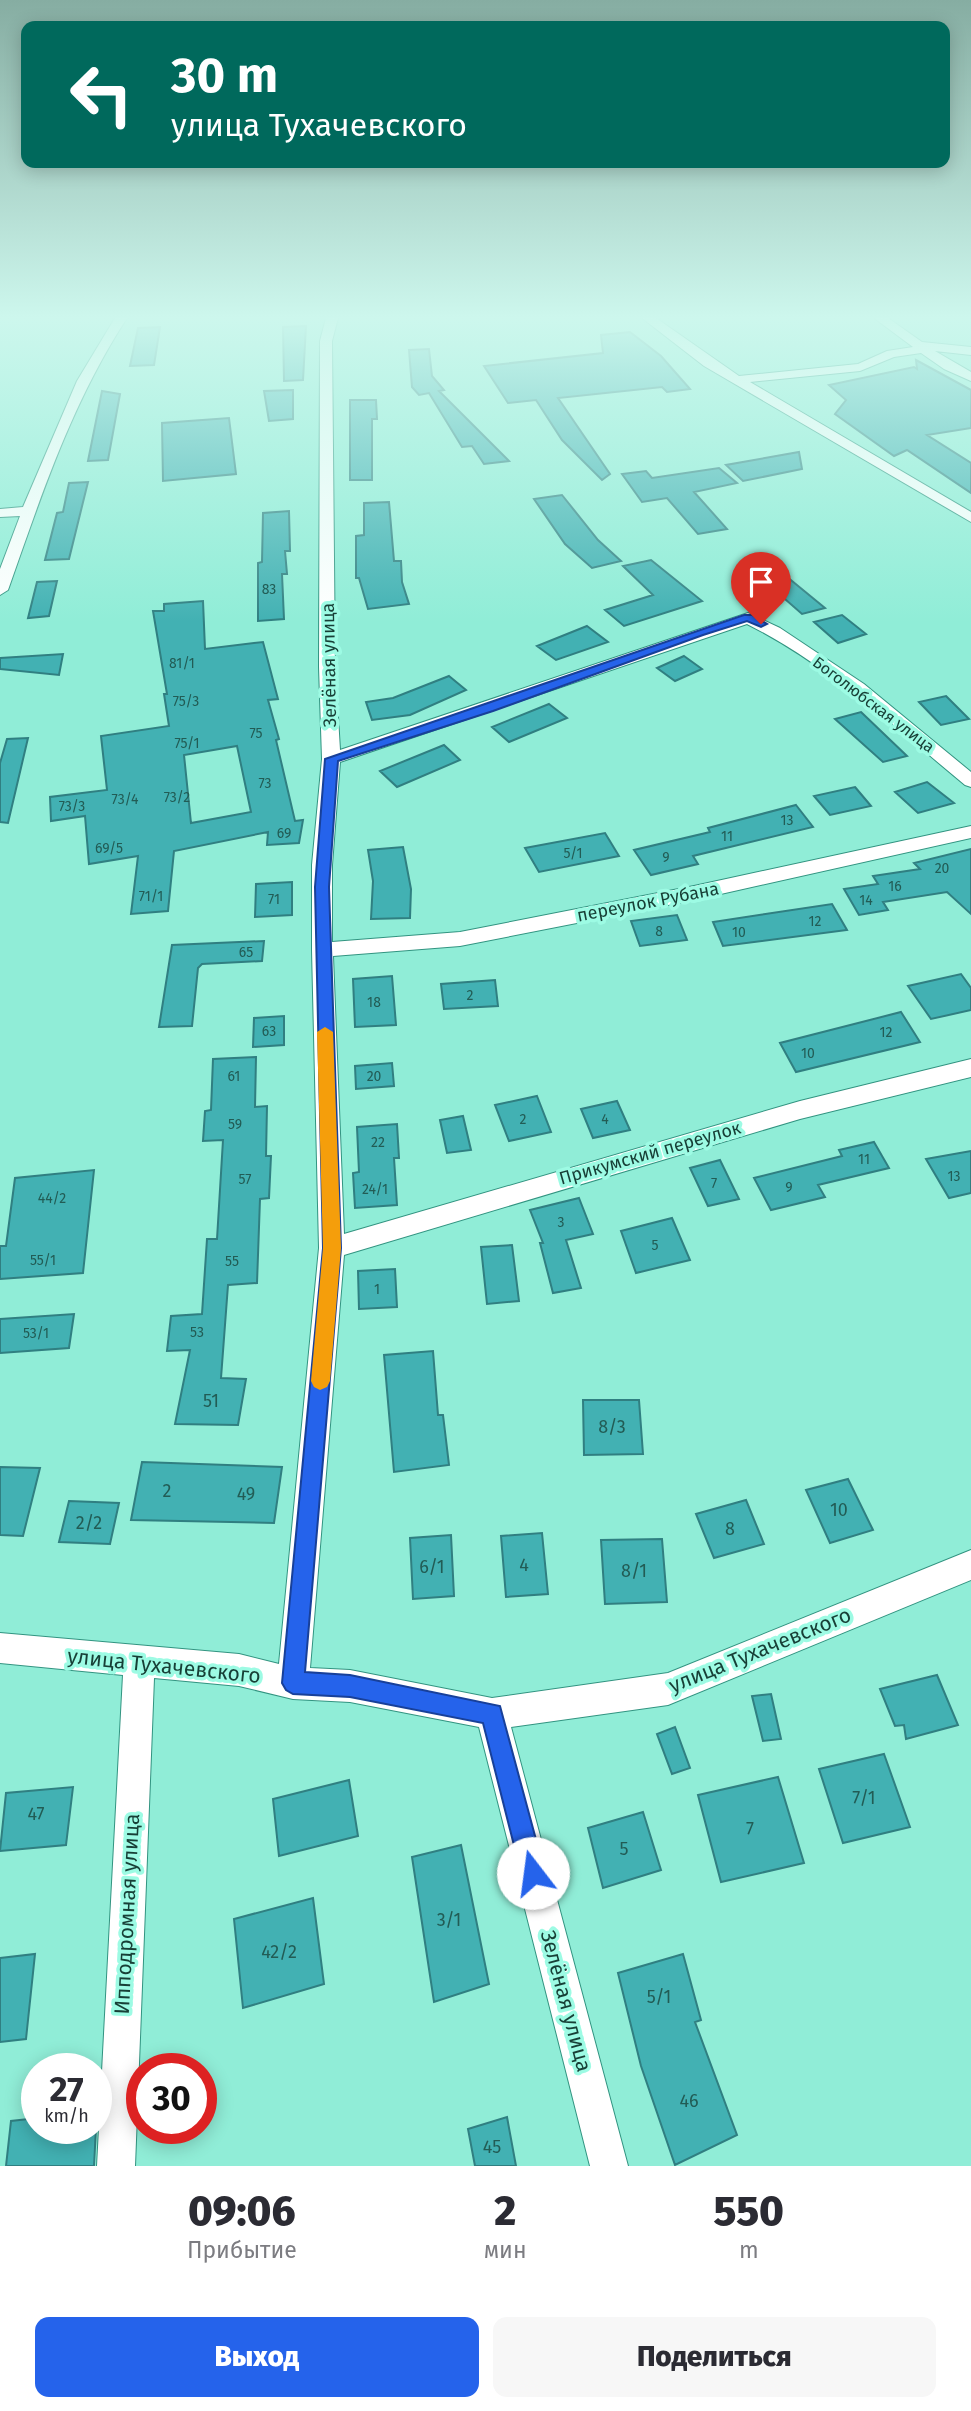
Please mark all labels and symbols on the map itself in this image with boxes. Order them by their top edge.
pin [731,552,791,624]
house number: 83 [262,581,276,598]
street label: Зелёная улица [317,603,341,727]
street label: Боголюбская улица [809,652,938,756]
house number: 81/1 [169,655,195,672]
house number: 75/3 [173,693,199,710]
house number: 75 [249,725,263,742]
house number: 75/1 [174,735,200,752]
house number: 73 [258,775,272,792]
house number: 73/2 [164,789,190,806]
house number: 73/4 [112,791,139,808]
house number: 73/3 [59,798,85,815]
house number: 13 [780,812,794,829]
house number: 69 [277,825,291,842]
house number: 11 [721,828,733,845]
house number: 69/5 [95,840,123,857]
house number: 5/1 [563,845,583,862]
house number: 9 [662,849,670,866]
house number: 20 [935,860,950,877]
street label: переулок Рубана [575,877,721,927]
house number: 16 [888,878,902,895]
house number: 71/1 [139,888,163,905]
house number: 71 [268,891,280,908]
house number: 14 [859,892,873,909]
house number: 12 [809,913,822,930]
house number: 8 [655,923,663,940]
house number: 10 [732,924,746,941]
house number: 65 [239,944,253,961]
house number: 2 [467,987,474,1004]
house number: 18 [367,994,381,1011]
house number: 63 [262,1023,276,1040]
house number: 12 [880,1024,893,1041]
house number: 10 [801,1045,815,1062]
house number: 61 [228,1068,240,1085]
house number: 20 [367,1068,382,1085]
house number: 2 [520,1111,527,1128]
house number: 4 [601,1111,609,1128]
house number: 59 [228,1116,242,1133]
street label: Прикумский переулок [557,1116,744,1189]
house number: 22 [371,1134,385,1151]
house number: 11 [858,1151,870,1168]
house number: 13 [947,1168,961,1185]
house number: 57 [239,1171,251,1188]
house number: 7 [711,1175,717,1192]
house number: 9 [785,1179,793,1196]
house number: 24/1 [362,1181,388,1198]
house number: 44/2 [38,1190,66,1207]
house number: 3 [558,1214,565,1231]
house number: 5 [651,1237,659,1254]
house number: 55/1 [30,1252,56,1269]
house number: 55 [225,1253,239,1270]
house number: 1 [374,1281,380,1298]
house number: 53 [190,1324,204,1341]
house number: 53/1 [23,1325,49,1342]
house number: 51 [203,1390,219,1412]
house number: 8/3 [598,1416,626,1438]
house number: 2 [163,1480,172,1502]
house number: 49 [237,1483,255,1505]
house number: 10 [830,1499,848,1521]
house number: 2/2 [76,1512,102,1534]
house number: 8 [725,1518,735,1540]
house number: 4 [519,1554,529,1576]
house number: 6/1 [419,1556,445,1578]
house number: 8/1 [621,1560,647,1582]
street label: улица Тухачевского [665,1602,855,1698]
street label: улица Тухачевского [66,1643,262,1689]
house number: 7/1 [852,1787,876,1809]
house number: 47 [27,1803,45,1825]
street label: Ипподромная улица [109,1813,145,2015]
house number: 7 [746,1818,754,1840]
position arrow [496,1836,570,1910]
house number: 5 [619,1838,629,1860]
house number: 3/1 [437,1909,461,1931]
street label: Зелёная улица [535,1927,597,2075]
house number: 42/2 [261,1941,297,1963]
house number: 5/1 [647,1986,671,2008]
speed limit sign: 30 [126,2053,217,2144]
house number: 46 [679,2090,699,2112]
house number: 45 [483,2136,501,2158]

